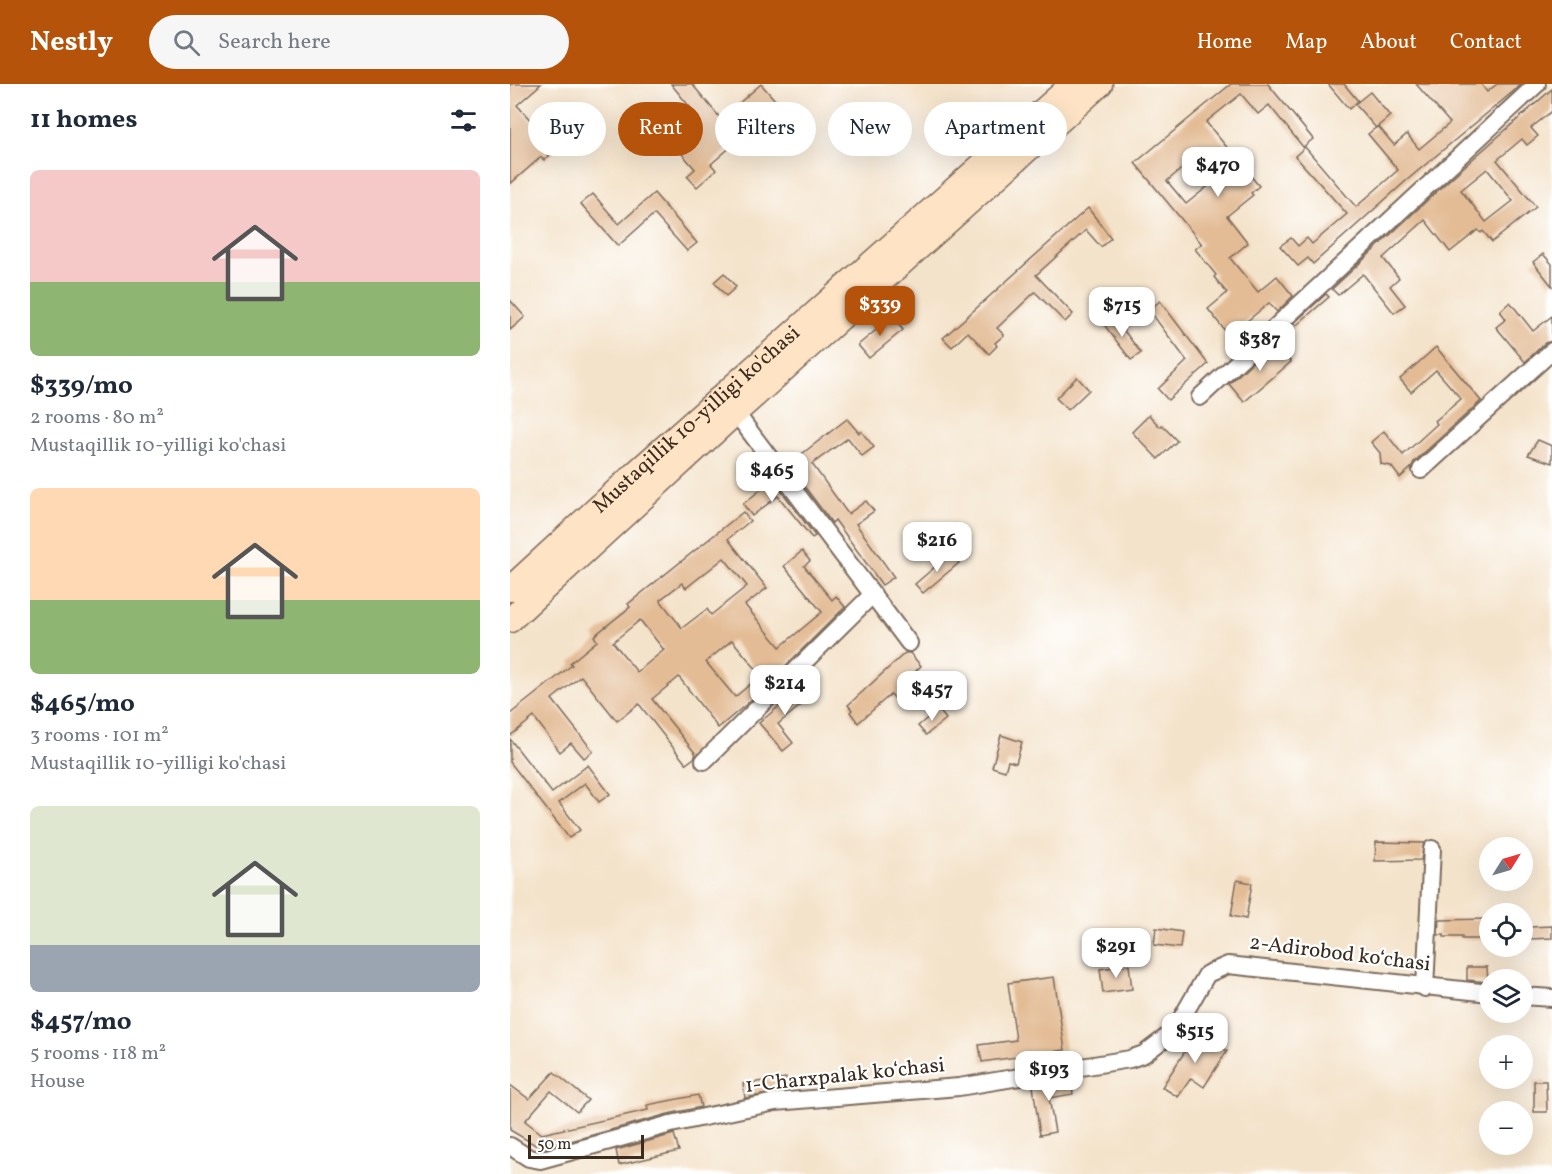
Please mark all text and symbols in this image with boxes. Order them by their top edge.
search box [149,15,569,69]
text: Nestly [30,23,113,62]
icon: search [170,26,203,59]
text: Search here [218,27,331,58]
text: Home [1197,28,1252,57]
text: Map [1285,28,1327,57]
text: About [1360,28,1417,57]
text: Contact [1450,28,1522,57]
text: 11 homes [30,102,137,138]
chip: Buy [528,102,606,156]
chip: Rent [618,102,703,156]
chip: Filters [715,102,816,156]
chip: New [828,102,912,156]
chip: Apartment [924,102,1067,156]
icon: filters [447,104,480,137]
pin: $470 [1182,147,1254,198]
text: $470 [1196,152,1240,180]
icon: home [201,209,309,317]
pin: $339 [844,286,916,337]
pin: $715 [1086,287,1158,338]
text: $339 [859,291,901,319]
text: $715 [1103,292,1141,320]
street label: Mustaqillik 10-yilligi ko'chasi [586,319,807,520]
pin: $387 [1224,321,1296,372]
text: $387 [1239,326,1281,354]
text: $339/mo [30,368,133,404]
text: 2 rooms · 80 m² [30,404,164,432]
text: Mustaqillik 10-yilligi ko'chasi [30,432,286,460]
pin: $465 [736,452,808,503]
text: $465 [750,457,794,485]
pin: $216 [901,522,973,573]
icon: home [201,527,309,635]
text: $216 [917,527,957,555]
pin: $214 [749,665,821,716]
text: $214 [764,670,806,698]
pin: $457 [896,671,968,722]
text: $457 [911,676,953,704]
text: $465/mo [30,686,135,722]
text: 3 rooms · 101 m² [30,722,169,750]
text: Mustaqillik 10-yilligi ko'chasi [30,750,286,778]
north arrow [1479,837,1533,891]
map controls [1479,837,1533,1155]
icon: home [201,845,309,953]
button: locate [1479,903,1533,957]
pin: $291 [1080,928,1152,979]
street label: 2-Adirobod koʻchasi [1248,928,1432,980]
text: $291 [1096,933,1136,961]
button: layers [1479,969,1533,1023]
text: $457/mo [30,1004,132,1040]
pin: $515 [1159,1013,1231,1064]
text: $515 [1176,1018,1214,1046]
button: + [1479,1035,1533,1089]
text: 5 rooms · 118 m² [30,1040,166,1068]
street label: 1-Charxpalak koʻchasi [744,1051,946,1101]
pin: $193 [1013,1051,1085,1102]
text: $193 [1029,1056,1069,1084]
text: House [30,1068,85,1096]
button: − [1479,1101,1533,1155]
scale bar [528,1132,644,1160]
text: 50 m [537,1134,571,1156]

